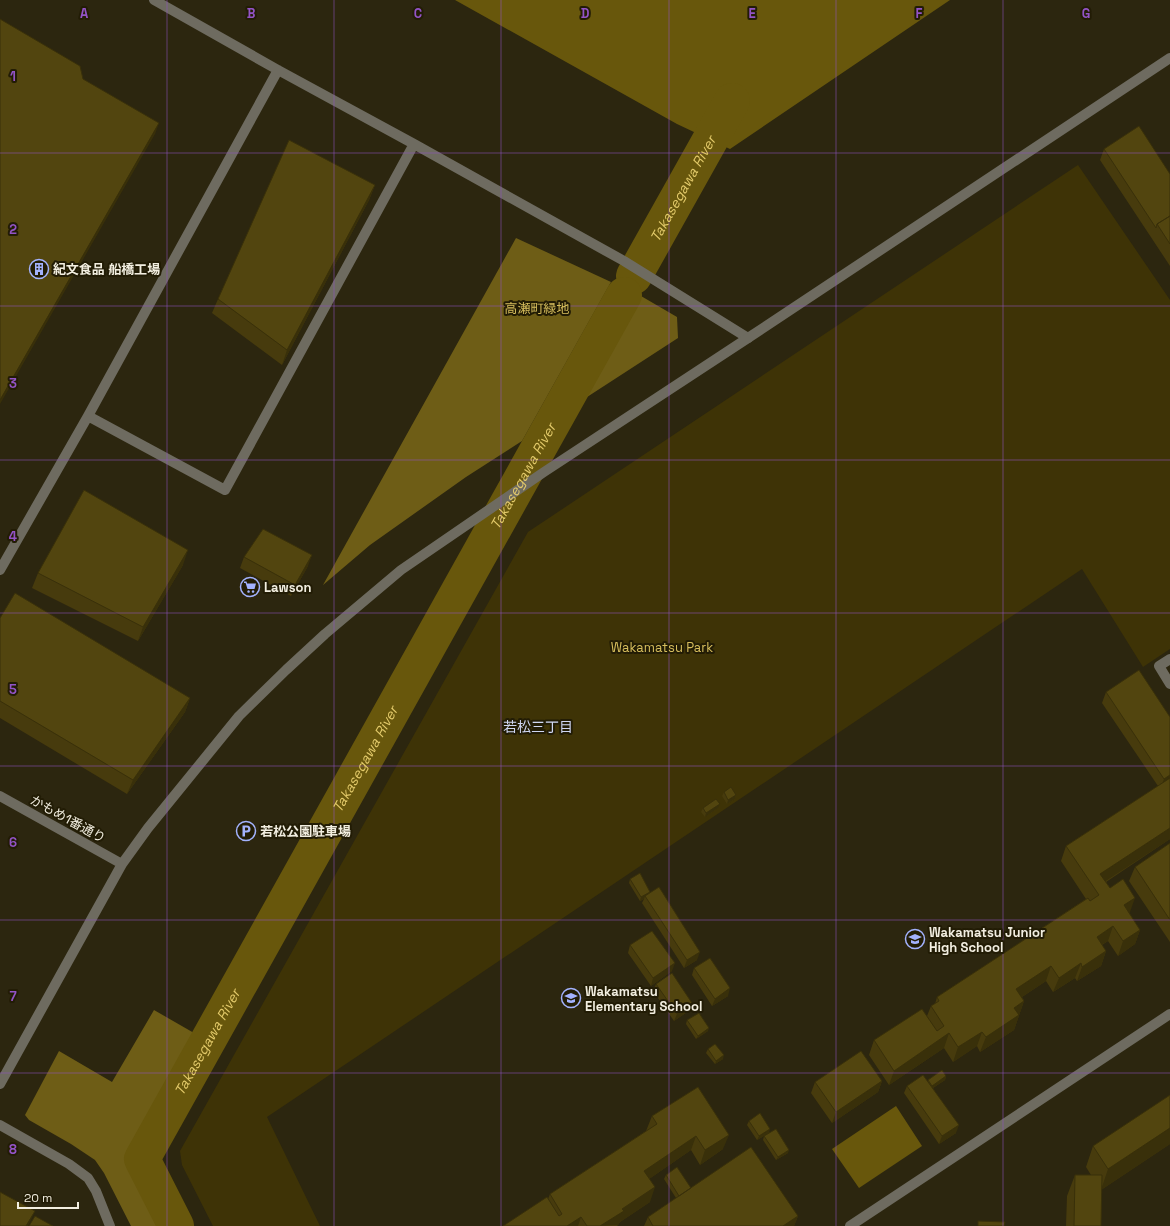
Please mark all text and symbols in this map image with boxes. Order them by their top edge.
text: A [80,5,89,22]
text: B [247,5,256,22]
text: C [414,5,422,22]
text: D [581,5,590,22]
text: E [748,5,756,22]
text: F [916,5,923,22]
text: G [1082,5,1090,22]
text: 1 [10,68,16,85]
water label: Takasegawa River [646,131,721,245]
text: 2 [9,221,17,238]
building icon: 紀文食品 船橋工場 [28,258,50,280]
place label: 紀文食品 船橋工場 [53,261,160,278]
park label: 高瀬町緑地 [504,300,570,317]
text: 3 [9,375,17,392]
water label: Takasegawa River [486,418,561,533]
text: 4 [9,528,17,545]
supermarket icon: Lawson [239,576,261,598]
place label: Lawson [264,579,312,596]
park label: Wakamatsu Park [611,639,713,656]
text: 5 [9,681,17,698]
water label: Takasegawa River [328,701,403,815]
district label: 若松三丁目 [503,718,573,736]
street label: かもめ1番通り [27,791,109,847]
parking icon: 若松公園駐車場 [235,820,257,842]
place label: 若松公園駐車場 [260,823,351,840]
text: 6 [9,834,17,851]
place label: Wakamatsu Junior High School [929,924,1045,956]
school or university icon: Wakamatsu Junior High School [904,928,926,950]
place label: Wakamatsu Elementary School [585,983,702,1015]
water label: Takasegawa River [170,984,245,1098]
school or university icon: Wakamatsu Elementary School [560,987,582,1009]
text: 7 [9,988,17,1005]
text: 8 [9,1141,17,1158]
scale bar [18,1184,78,1210]
text: 20 m [24,1190,52,1206]

